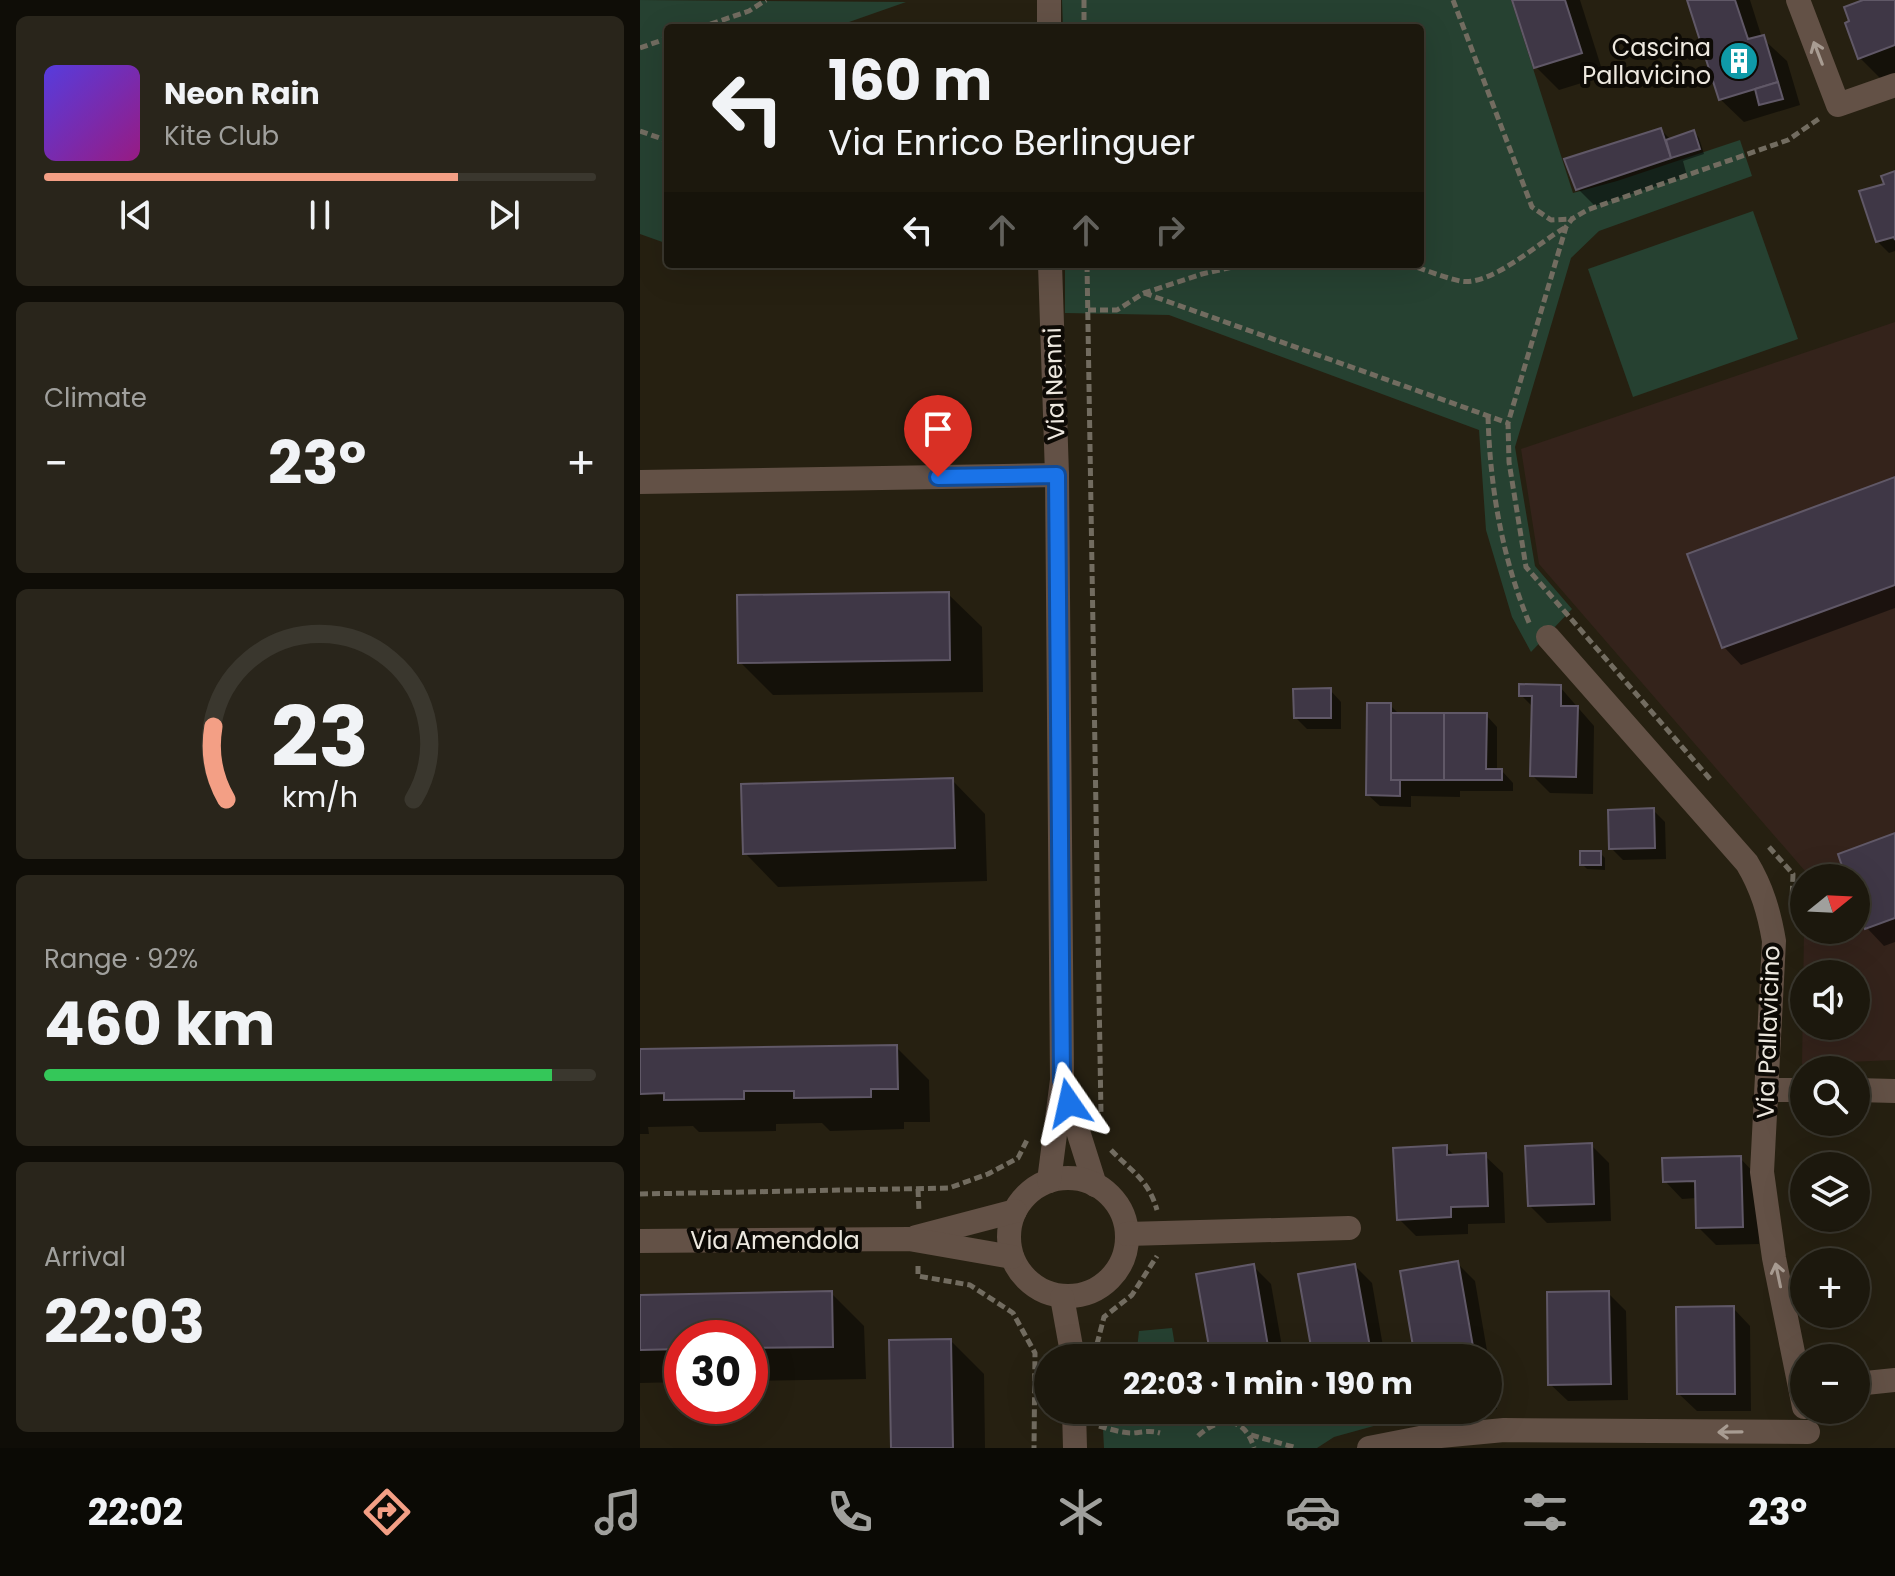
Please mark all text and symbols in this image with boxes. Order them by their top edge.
place label: Cascina Pallavicino [1582,31,1711,92]
building icon: Cascina Pallavicino [1718,40,1760,82]
text: 160 m [828,41,992,120]
one-way arrow [1810,41,1824,66]
icon: left [696,56,800,160]
text: Neon Rain [164,72,320,115]
text: Via Enrico Berlinguer [828,117,1195,168]
text: Kite Club [164,118,279,154]
icon: previous [114,193,158,237]
icon: pause [298,193,342,237]
icon: next [482,193,526,237]
icon: left [896,208,940,252]
icon: ahead [980,208,1024,252]
icon: ahead [1064,208,1108,252]
icon: right [1148,208,1192,252]
street label: Via Nenni [1036,327,1072,441]
text: Climate [44,380,147,416]
pin [904,395,972,477]
icon: arrive [916,407,960,451]
text: 23° [268,421,366,505]
text: − [44,433,68,494]
text: + [566,433,596,494]
text: 23 [271,679,369,795]
text: km/h [282,777,358,817]
north arrow [1790,864,1870,944]
map controls [1790,864,1870,1424]
text: Range · 92% [44,941,198,977]
street label: Via Pallavicino [1748,945,1788,1119]
button: sound [1790,960,1870,1040]
text: 460 km [44,982,275,1066]
button: search [1790,1056,1870,1136]
position arrow [1027,1061,1111,1145]
button: layers [1790,1152,1870,1232]
street label: Via Amendola [690,1224,860,1257]
text: Arrival [44,1239,126,1275]
button: + [1790,1248,1870,1328]
one-way arrow [1770,1263,1785,1289]
text: 22:03 [44,1280,205,1364]
speed limit sign: 30 [664,1320,768,1424]
button: − [1790,1344,1870,1424]
text: 22:03 · 1 min · 190 m [1123,1362,1413,1405]
one-way arrow [1717,1425,1744,1440]
icon: directions [359,1484,415,1540]
icon: music [590,1484,646,1540]
icon: phone [822,1484,878,1540]
icon: climate [1053,1484,1109,1540]
icon: car [1285,1484,1341,1540]
icon: filters [1517,1484,1573,1540]
text: 22:02 [88,1487,183,1538]
text: 23° [1748,1487,1807,1538]

